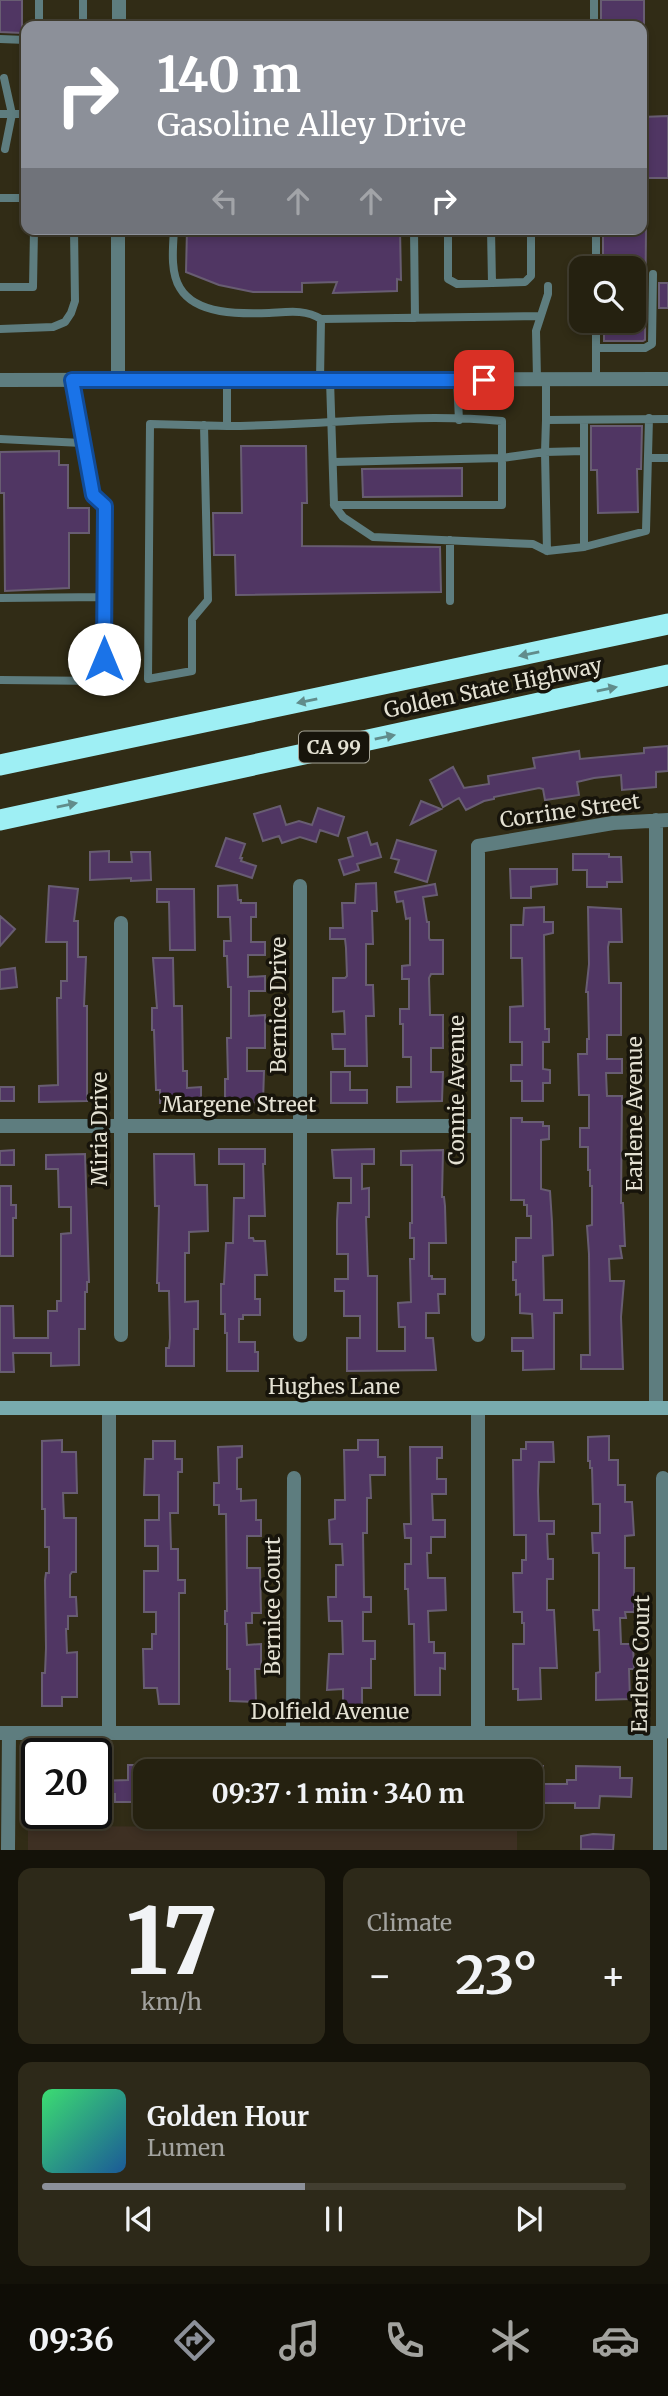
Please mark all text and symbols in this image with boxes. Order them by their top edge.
text: 140 m [157,44,301,105]
icon: right [42,49,133,140]
text: Gasoline Alley Drive [157,105,466,145]
icon: left [206,182,244,220]
icon: ahead [279,182,317,220]
icon: ahead [352,182,390,220]
icon: right [425,182,463,220]
map controls [569,256,646,333]
button: search [569,256,646,333]
pin [454,350,514,410]
icon: arrive [465,361,503,399]
position arrow [67,622,141,696]
one-way arrow [518,648,540,659]
street label: Golden State Highway [381,651,605,724]
one-way arrow [596,683,618,694]
one-way arrow [296,695,318,706]
one-way arrow [374,731,396,742]
road number: CA 99 [299,732,369,762]
street label: Corrine Street [498,787,642,834]
one-way arrow [56,800,78,811]
street label: Bernice Drive [265,937,292,1073]
street label: Connie Avenue [443,1015,470,1165]
street label: Earlene Avenue [621,1036,648,1192]
street label: Miria Drive [86,1072,113,1186]
street label: Margene Street [162,1091,316,1118]
street label: Hughes Lane [268,1373,400,1400]
street label: Bernice Court [259,1537,286,1675]
street label: Earlene Court [626,1595,655,1733]
street label: Dolfield Avenue [251,1698,409,1725]
speed limit sign: 20 [21,1738,112,1829]
text: 09:37 · 1 min · 340 m [212,1777,464,1810]
text: 17 [126,1884,217,1999]
text: Climate [367,1908,452,1937]
text: 23° [455,1943,538,2008]
text: − [367,1952,392,1999]
text: + [601,1952,626,1999]
text: km/h [141,1987,202,2016]
text: Golden Hour [147,2100,309,2133]
text: Lumen [147,2133,225,2162]
icon: previous [120,2200,158,2238]
icon: pause [315,2200,353,2238]
icon: next [510,2200,548,2238]
icon: directions [170,2316,219,2365]
icon: music [275,2316,324,2365]
icon: phone [380,2316,429,2365]
icon: climate [486,2316,535,2365]
icon: car [591,2316,640,2365]
text: 09:36 [28,2320,114,2360]

